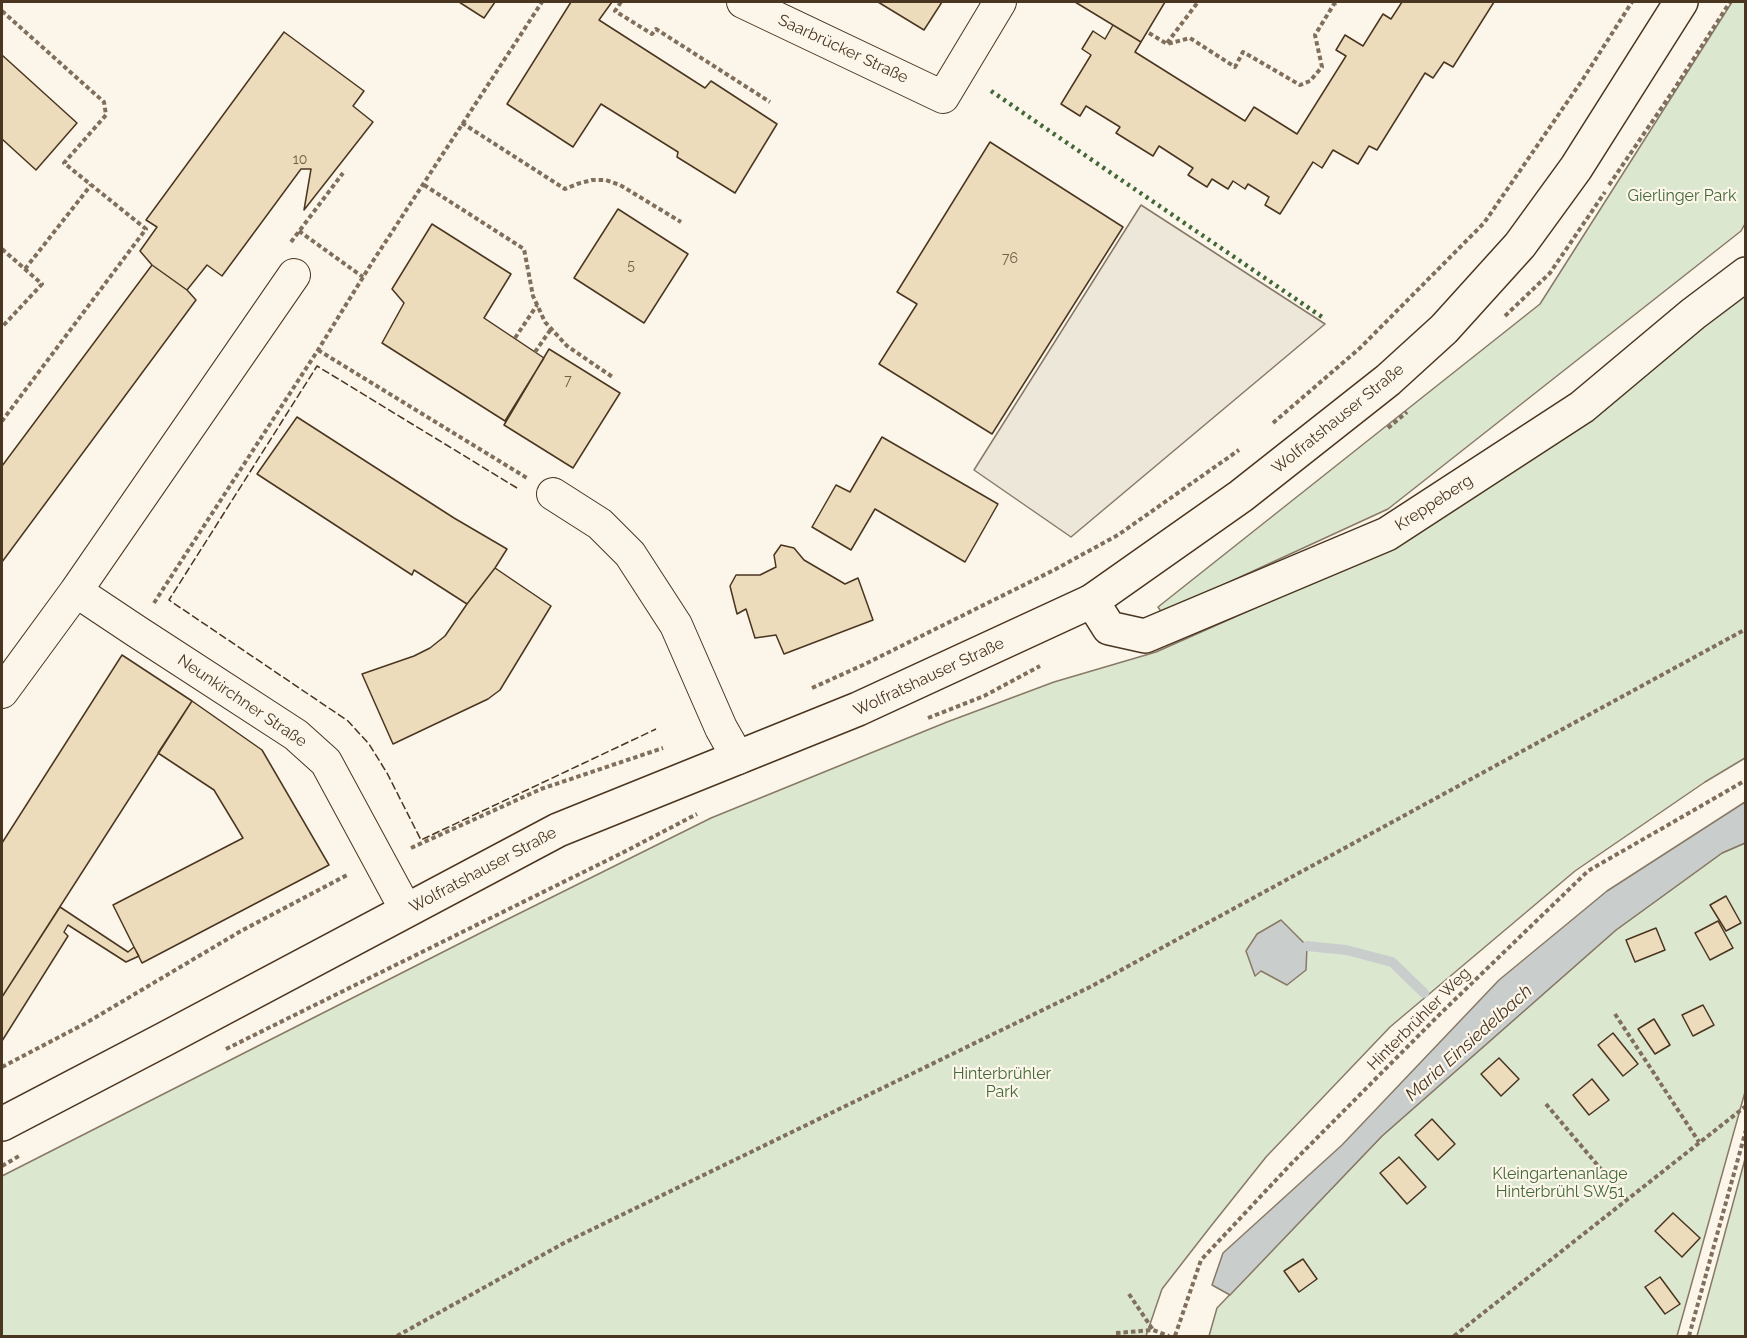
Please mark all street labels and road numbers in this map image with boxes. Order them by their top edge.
street label: Saarbrücker Straße [775,10,911,88]
street label: Wolfratshauser Straße [1268,360,1408,478]
street label: Kreppeberg [1392,471,1476,535]
street label: Wolfratshauser Straße [851,634,1007,720]
street label: Neunkirchner Straße [174,651,310,751]
street label: Wolfratshauser Straße [406,823,560,917]
street label: Hinterbrühler Weg [1364,964,1474,1074]

